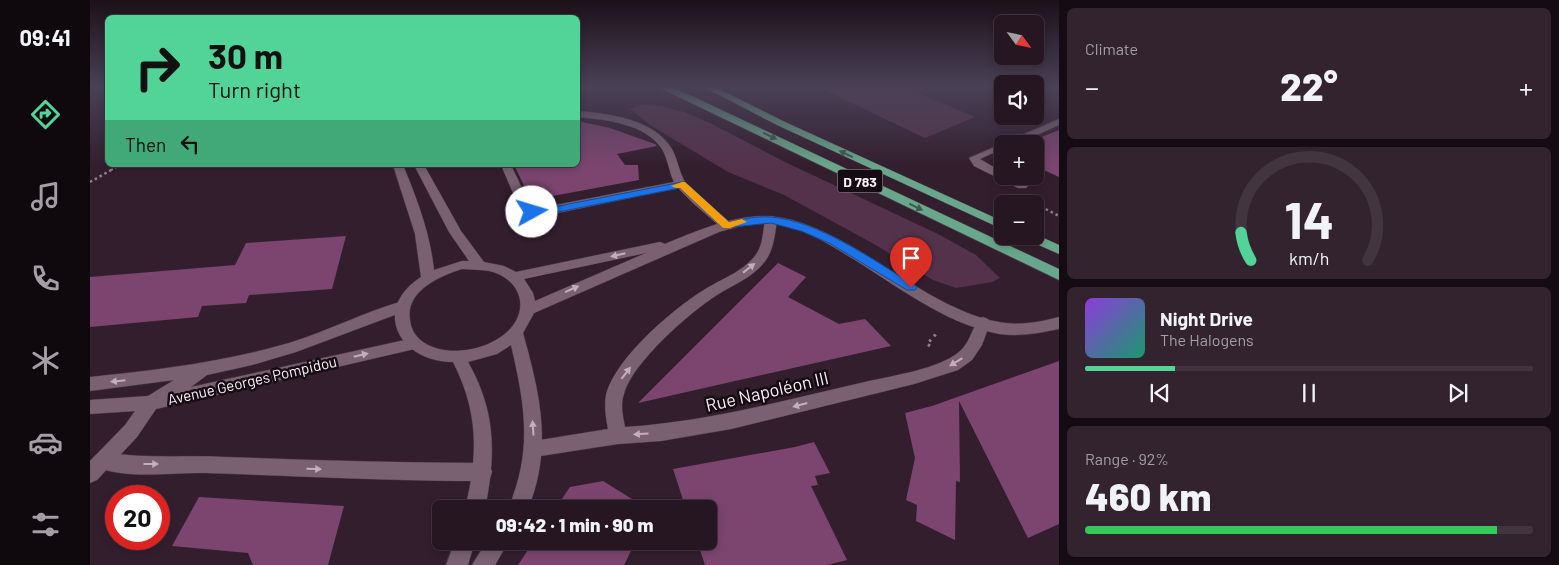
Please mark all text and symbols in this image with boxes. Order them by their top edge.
north arrow [994,15,1044,65]
map controls [994,15,1044,245]
text: 09:41 [19,24,71,50]
text: 30 m [208,34,283,76]
icon: right [125,35,190,100]
text: Climate [1085,39,1138,58]
text: 22° [1280,63,1338,109]
text: − [1085,70,1099,104]
text: + [1519,70,1533,104]
button: sound [994,75,1044,125]
text: Turn right [208,76,301,102]
icon: directions [28,97,63,132]
icon: left [176,130,204,158]
one-way arrow [762,132,777,140]
text: Then [125,133,166,156]
button: + [994,135,1044,185]
one-way arrow [839,150,854,158]
road number: D 783 [838,170,882,192]
icon: music [28,179,63,214]
position arrow [505,185,557,237]
text: 14 [1284,187,1334,249]
button: − [994,195,1044,245]
one-way arrow [909,204,923,212]
pin [890,237,932,288]
icon: arrive [897,244,925,272]
text: km/h [1289,247,1329,269]
one-way arrow [611,251,626,259]
icon: phone [28,261,63,296]
one-way arrow [742,262,755,273]
one-way arrow [565,285,579,293]
text: Night Drive [1160,307,1253,330]
text: The Halogens [1160,330,1254,349]
icon: climate [28,343,63,378]
one-way arrow [353,351,368,359]
street label: Avenue Georges Pompidou [166,352,338,408]
one-way arrow [950,357,963,366]
street label: Rue Napoléon III [703,366,831,416]
one-way arrow [621,367,632,380]
one-way arrow [110,377,126,385]
icon: previous [1146,379,1174,407]
icon: pause [1295,379,1323,407]
icon: next [1444,379,1472,407]
one-way arrow [793,401,808,409]
one-way arrow [528,420,536,436]
icon: car [28,425,63,460]
one-way arrow [632,431,648,439]
text: Range · 92% [1085,449,1169,468]
one-way arrow [143,460,159,468]
one-way arrow [306,465,322,473]
text: 460 km [1085,473,1211,519]
speed limit sign: 20 [105,485,170,550]
icon: filters [28,507,63,542]
text: 09:42 · 1 min · 90 m [496,513,653,536]

